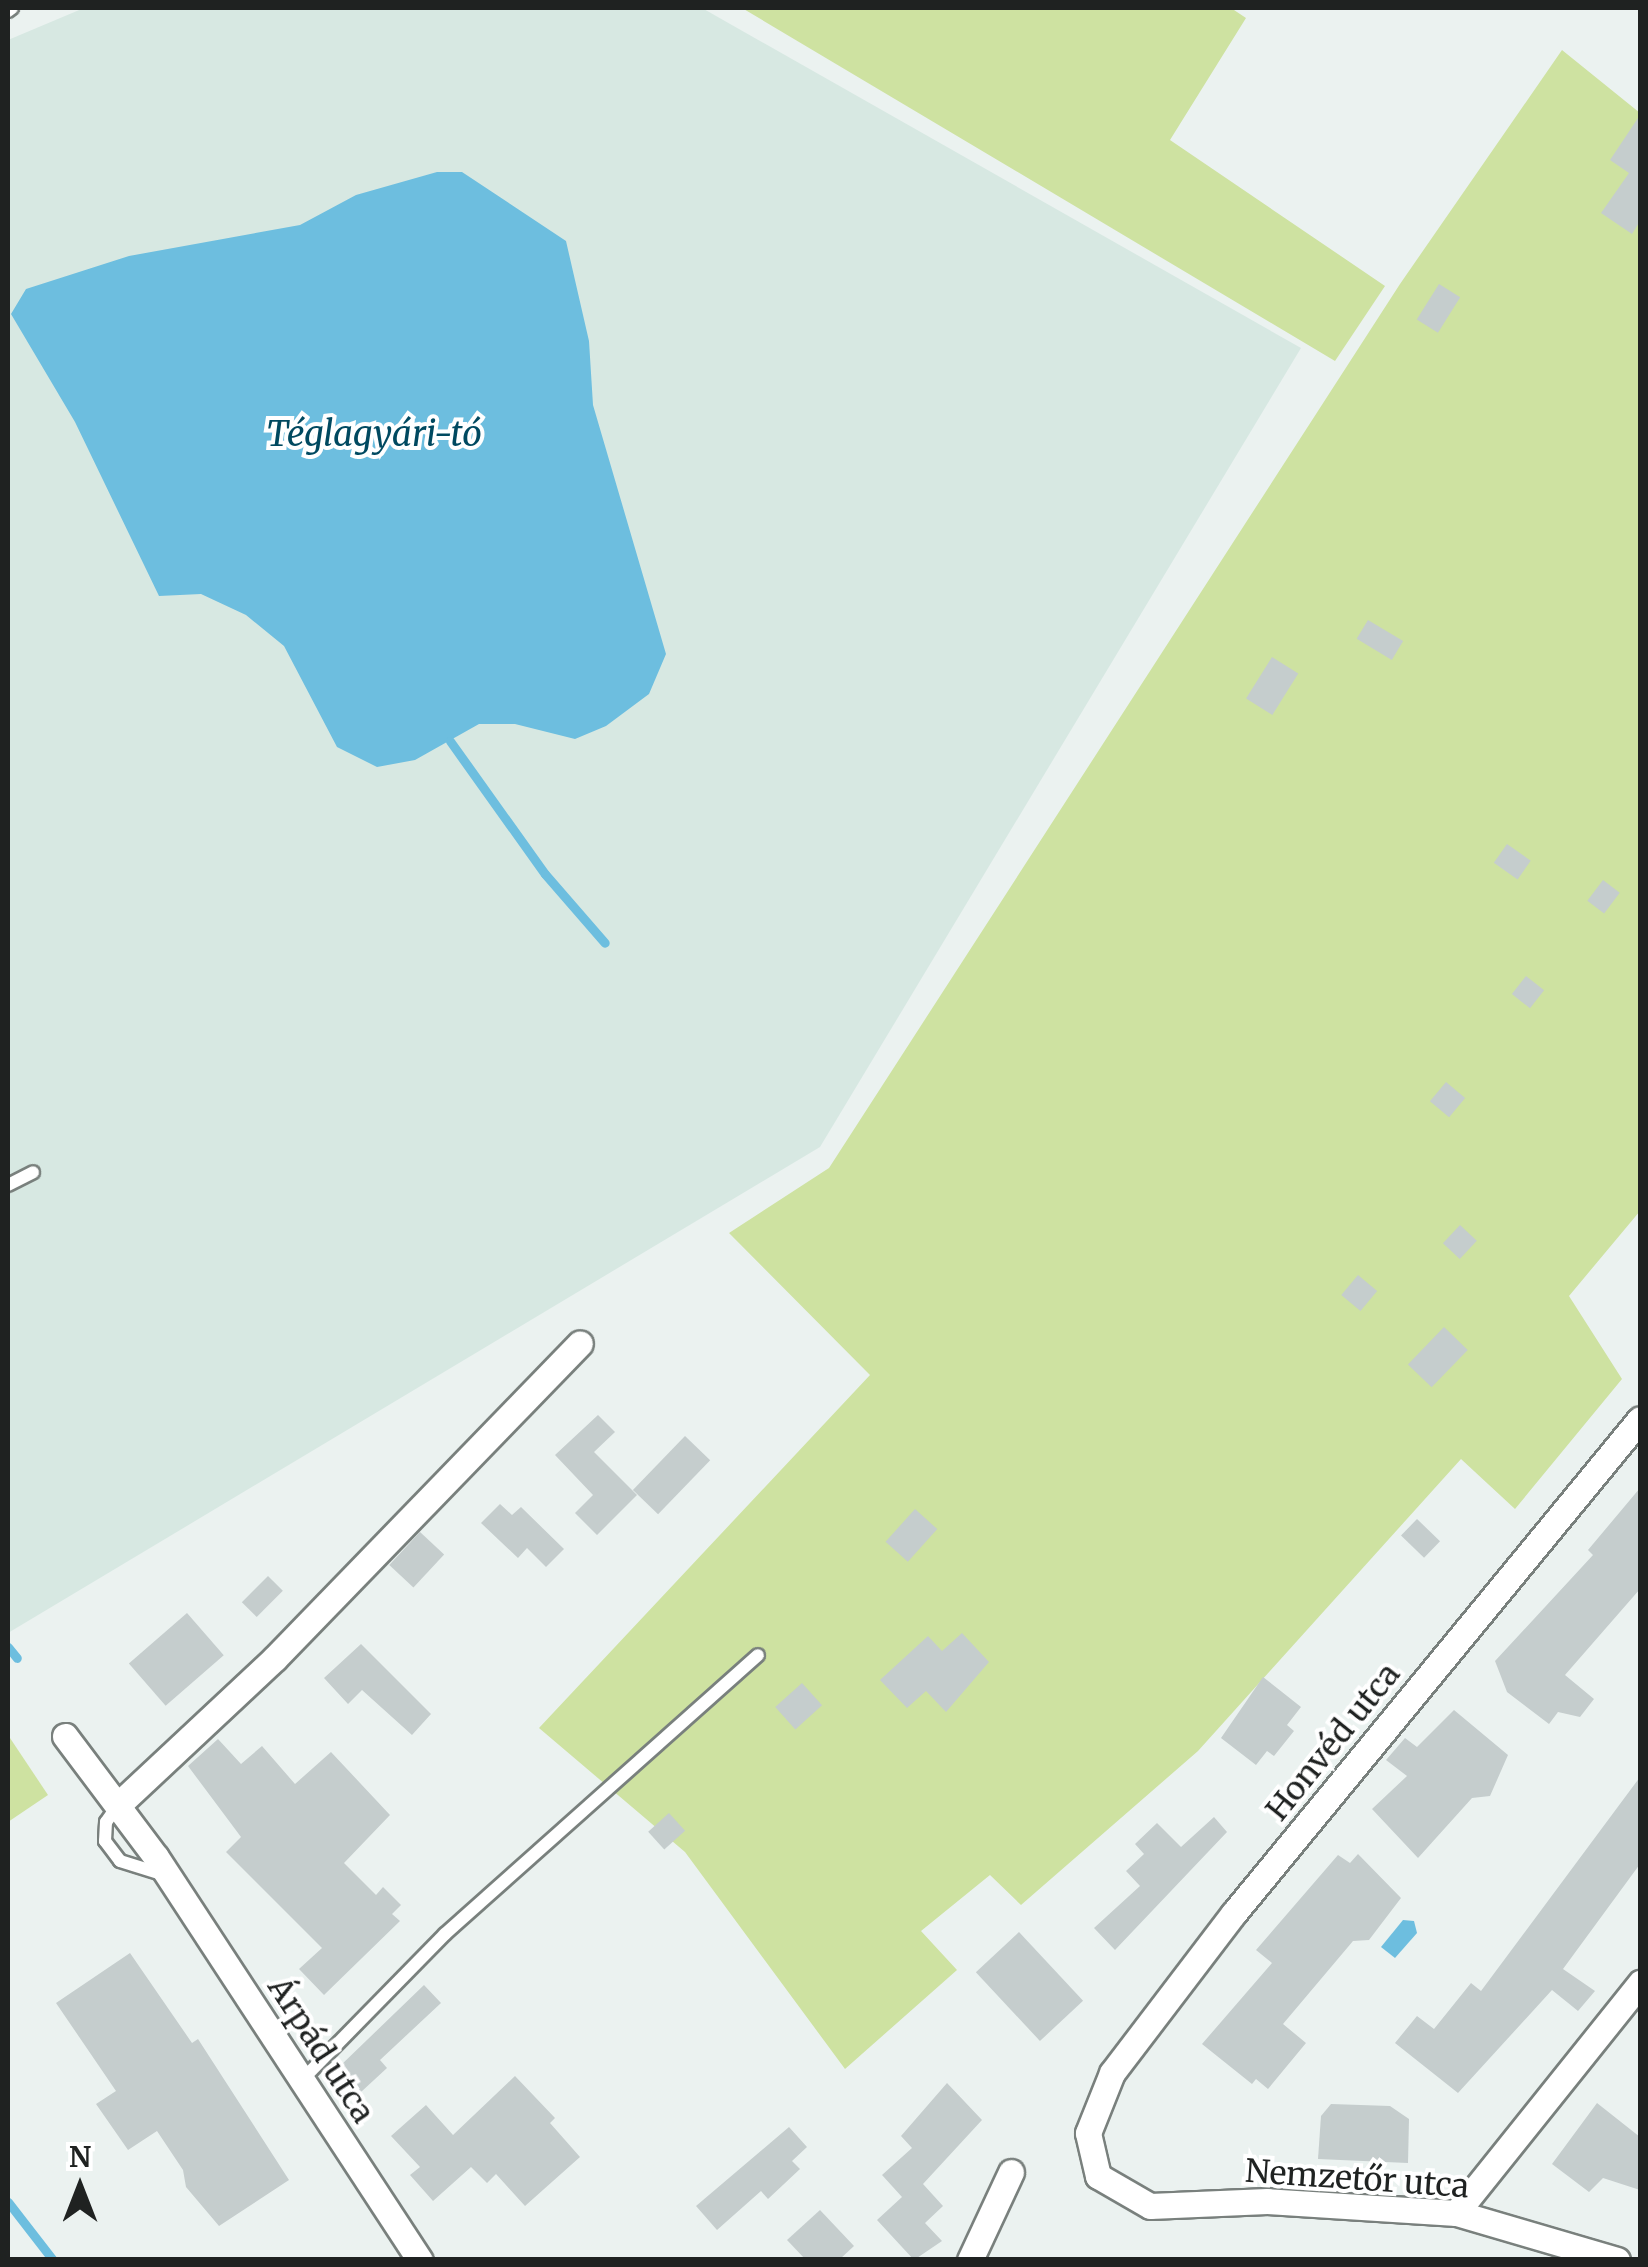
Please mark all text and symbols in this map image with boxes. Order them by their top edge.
water label: Téglagyári-tó [266,413,482,455]
street label: Honvéd utca [1258,1656,1408,1828]
street label: Árpád utca [260,1970,382,2130]
north arrow [30,2137,130,2237]
text: N [69,2139,91,2175]
street label: Nemzetőr utca [1244,2152,1470,2206]

